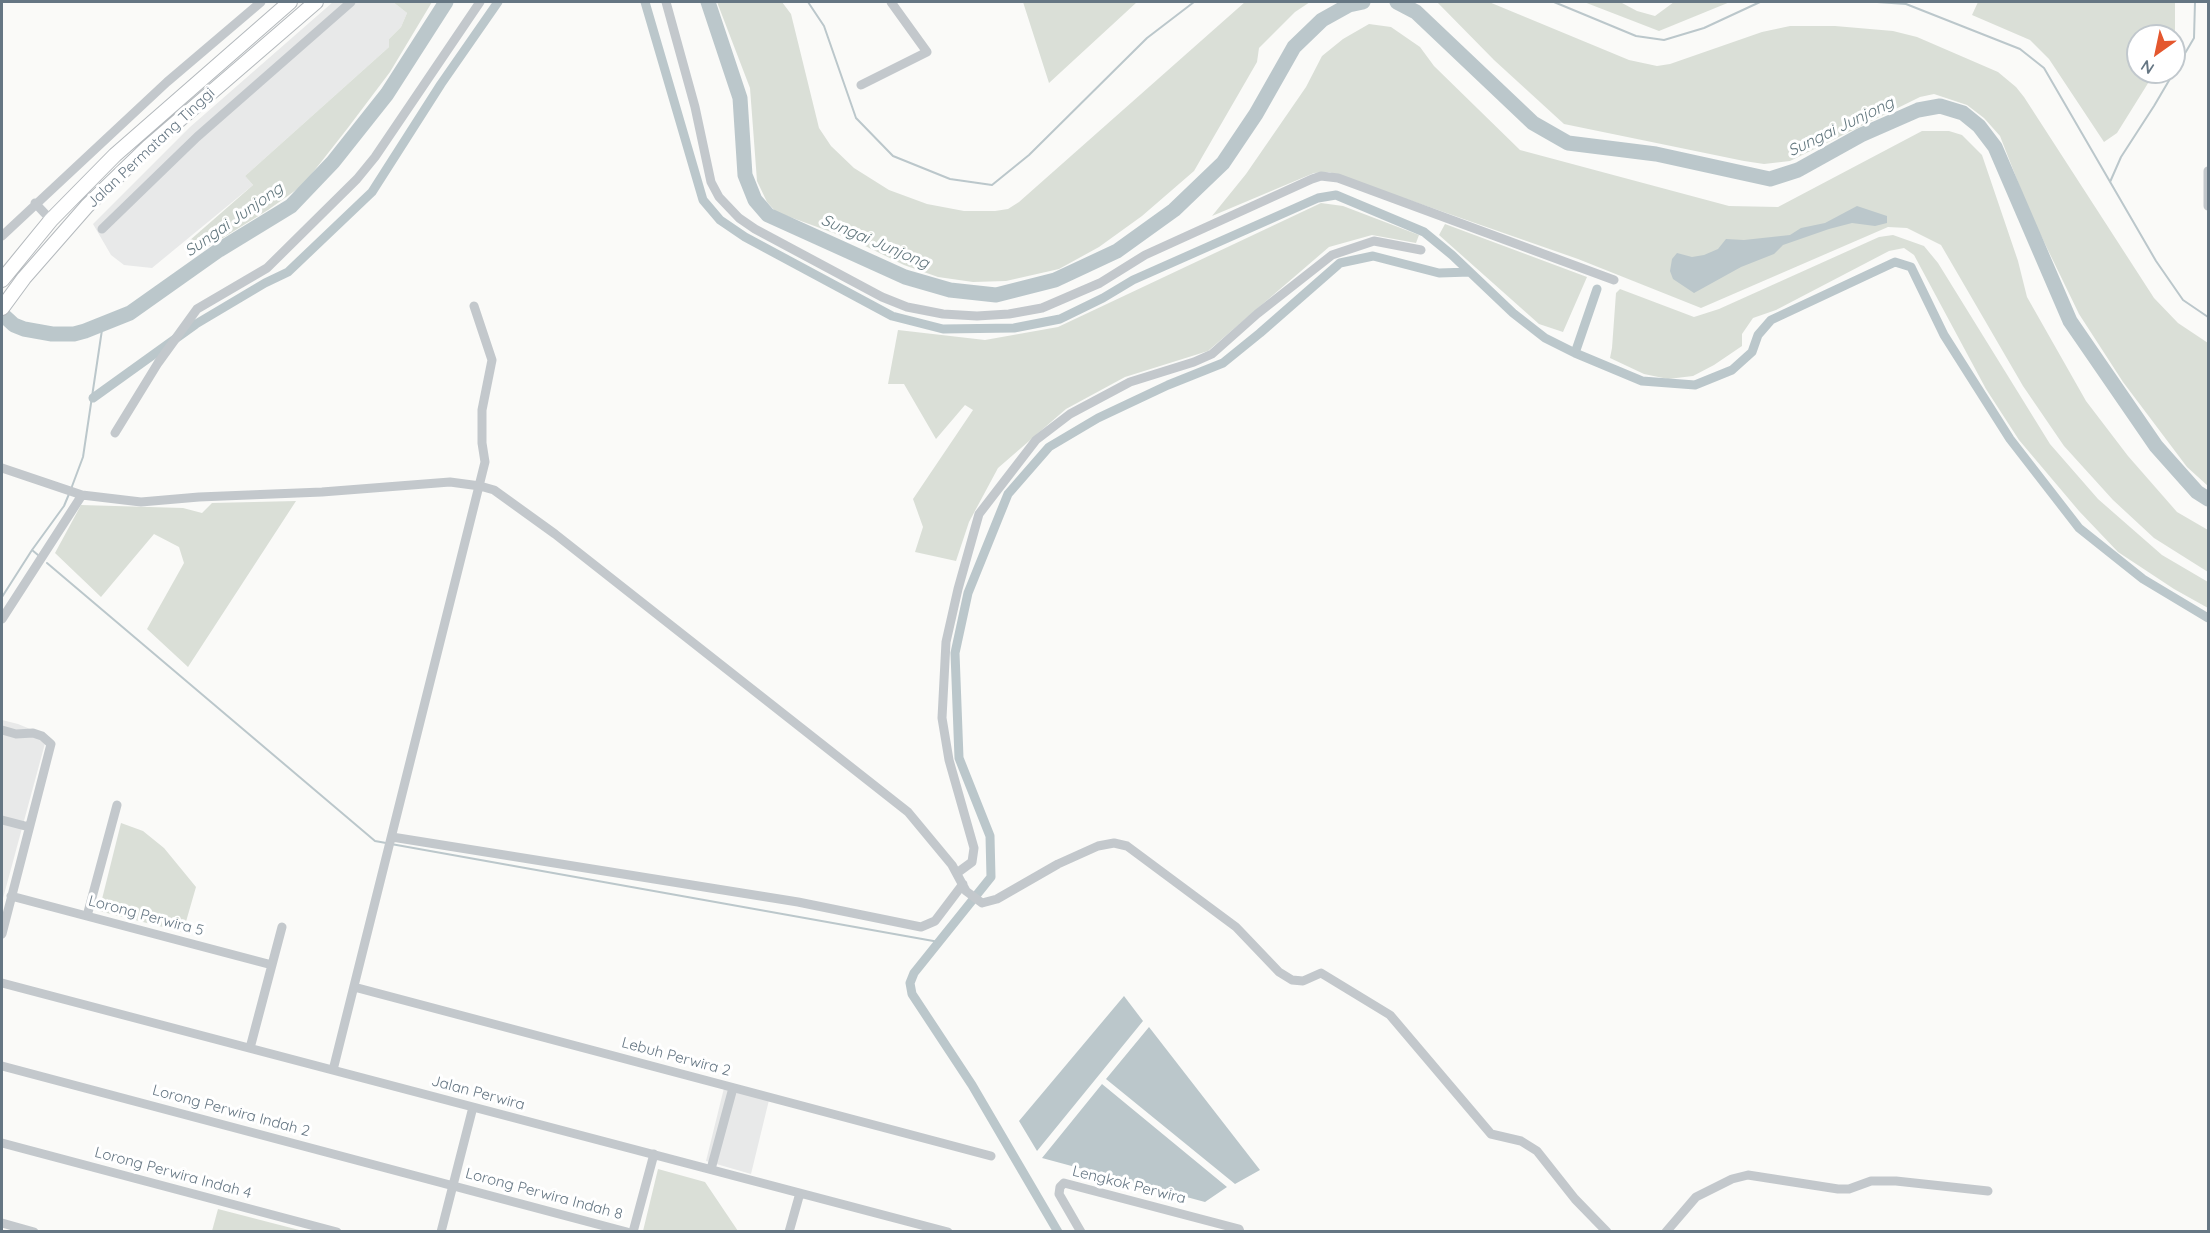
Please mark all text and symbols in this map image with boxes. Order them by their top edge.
north arrow [2126,24,2186,84]
text: N [2137,56,2158,79]
street label: Jalan Permatang Tinggi [83,84,219,212]
water label: Sungai Junjong [1785,93,1897,161]
water label: Sungai Junjong [181,179,287,261]
water label: Sungai Junjong [818,211,932,273]
street label: Lorong Perwira 5 [86,892,206,940]
street label: Lebuh Perwira 2 [620,1034,732,1080]
street label: Jalan Perwira [429,1072,527,1114]
street label: Lorong Perwira Indah 2 [150,1081,312,1141]
street label: Lorong Perwira Indah 4 [93,1143,253,1203]
street label: Lengkok Perwira [1070,1162,1188,1208]
street label: Lorong Perwira Indah 8 [463,1164,625,1224]

